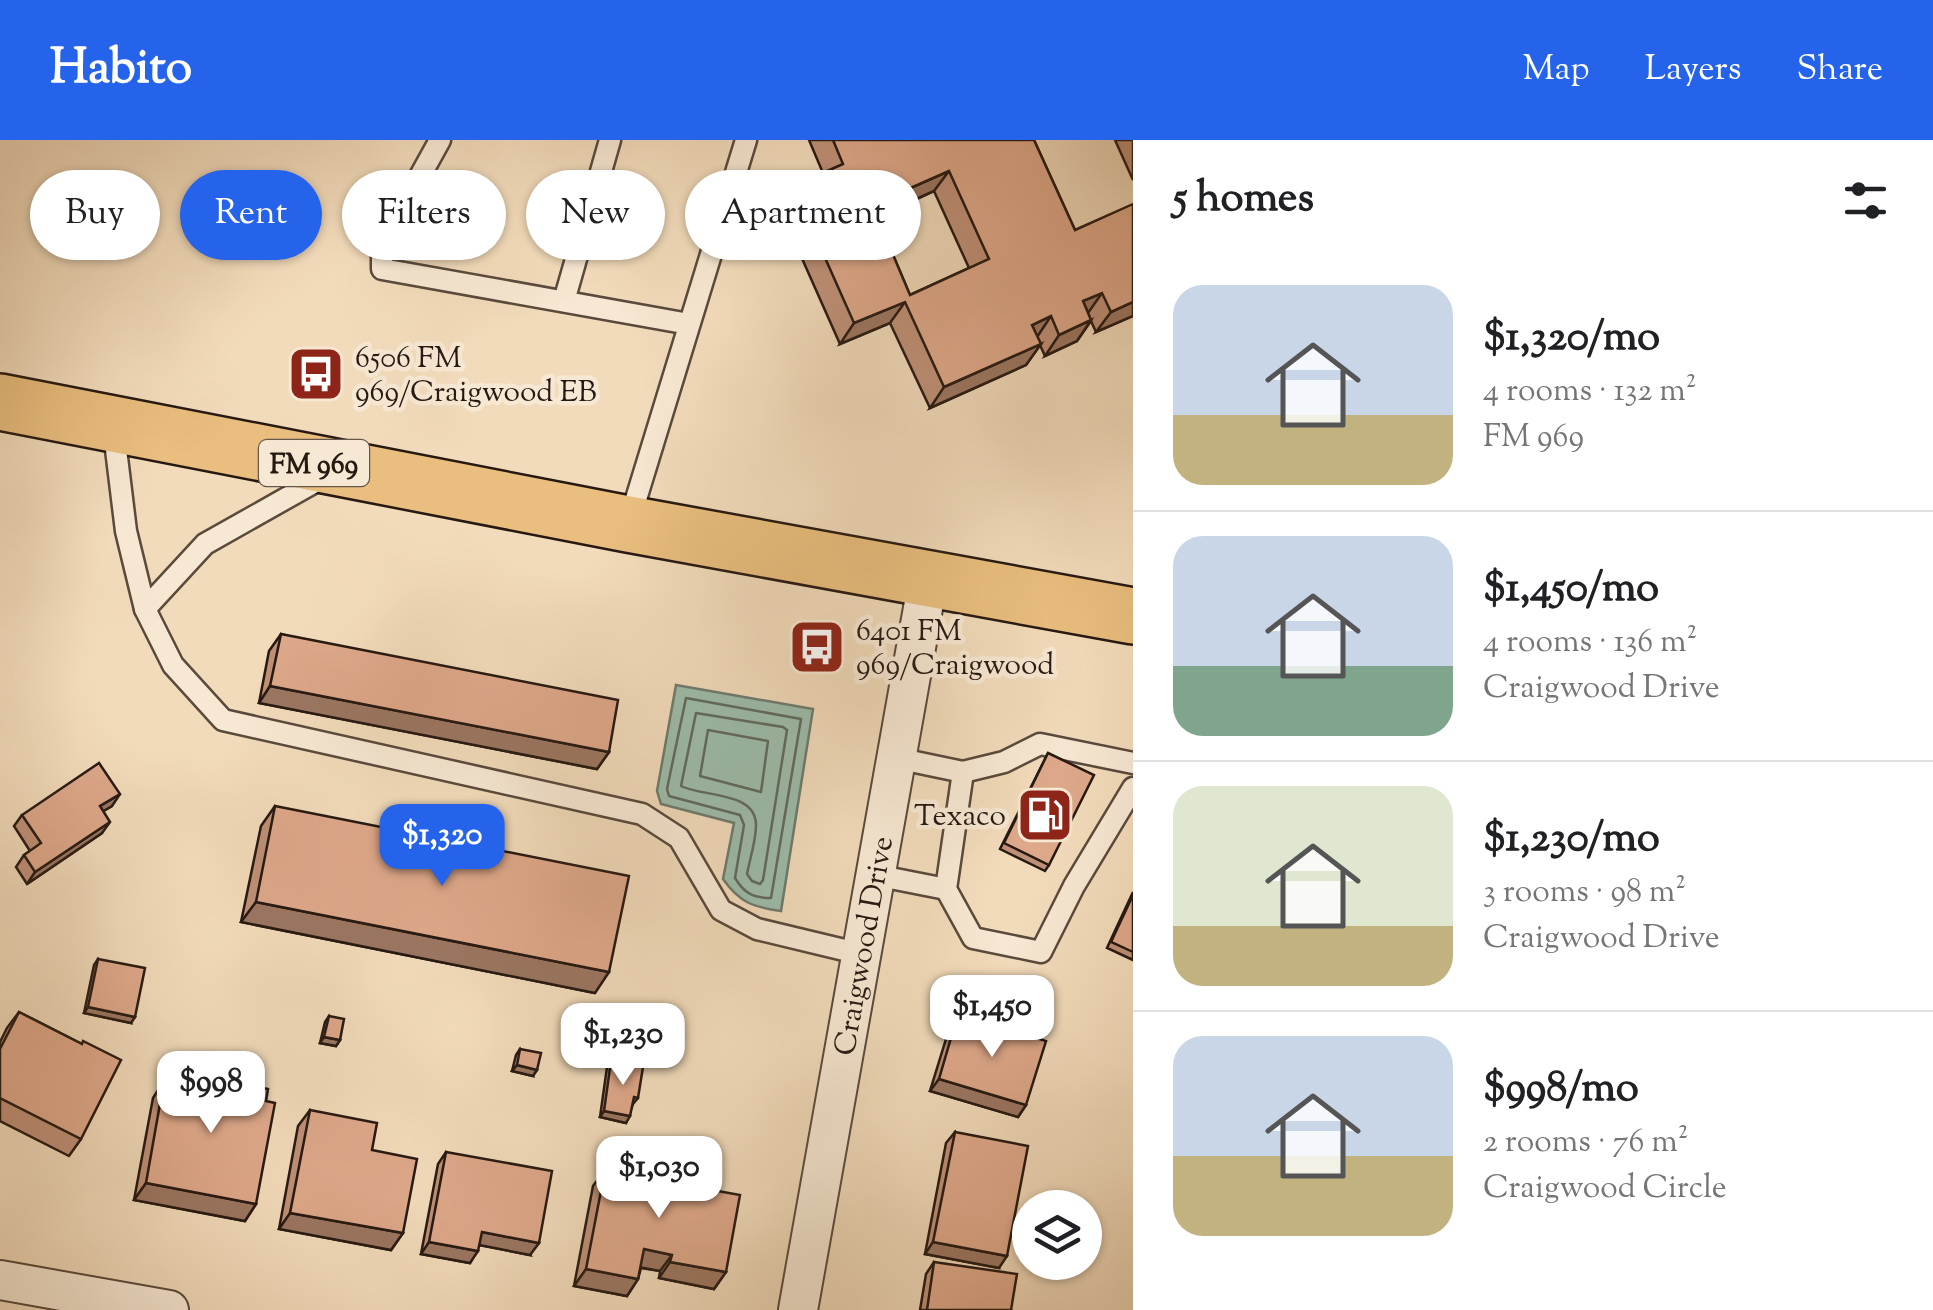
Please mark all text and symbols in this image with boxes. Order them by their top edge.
text: Habito [50,36,192,105]
text: Map [1522,45,1590,96]
text: Layers [1645,45,1742,96]
text: Share [1797,45,1883,96]
chip: Buy [30,170,160,260]
chip: Rent [180,170,322,260]
chip: Filters [342,170,506,260]
chip: New [526,170,665,260]
chip: Apartment [685,170,921,260]
text: 5 homes [1173,170,1314,230]
icon: filters [1838,173,1893,228]
text: $1,320/mo [1483,309,1660,369]
icon: home [1253,325,1373,445]
place label: 6506 FM 969/Craigwood EB [355,338,597,415]
bus stop icon: 6506 FM 969/Craigwood EB [286,344,346,404]
text: 4 rooms · 132 m² [1483,369,1697,415]
text: FM 969 [1483,415,1584,461]
road number: FM 969 [259,440,369,486]
text: $1,450/mo [1483,560,1659,620]
icon: home [1253,576,1373,696]
place label: 6401 FM 969/Craigwood [856,611,1054,688]
bus stop icon: 6401 FM 969/Craigwood [787,617,847,677]
text: 4 rooms · 136 m² [1483,620,1697,666]
text: Craigwood Drive [1483,666,1720,712]
fuel station icon: Texaco [1015,785,1075,845]
place label: Texaco [914,796,1006,839]
pin: $1,320 [361,804,523,889]
text: $1,230/mo [1483,810,1660,870]
text: $1,320 [402,813,482,859]
icon: home [1253,826,1373,946]
street label: Craigwood Drive [825,833,906,1059]
text: 3 rooms · 98 m² [1483,870,1686,916]
text: Craigwood Drive [1483,916,1720,962]
pin: $1,450 [911,975,1073,1060]
text: $1,450 [952,984,1032,1030]
pin: $1,230 [542,1003,704,1088]
text: $1,230 [583,1012,663,1058]
pin: $998 [152,1051,270,1136]
text: $998 [179,1060,243,1106]
text: $998/mo [1483,1060,1639,1120]
icon: home [1253,1076,1373,1196]
text: 2 rooms · 76 m² [1483,1120,1689,1166]
pin: $1,030 [578,1136,740,1221]
text: $1,030 [618,1145,700,1191]
text: Craigwood Circle [1483,1166,1727,1212]
map controls [1012,1190,1102,1280]
button: layers [1012,1190,1102,1280]

